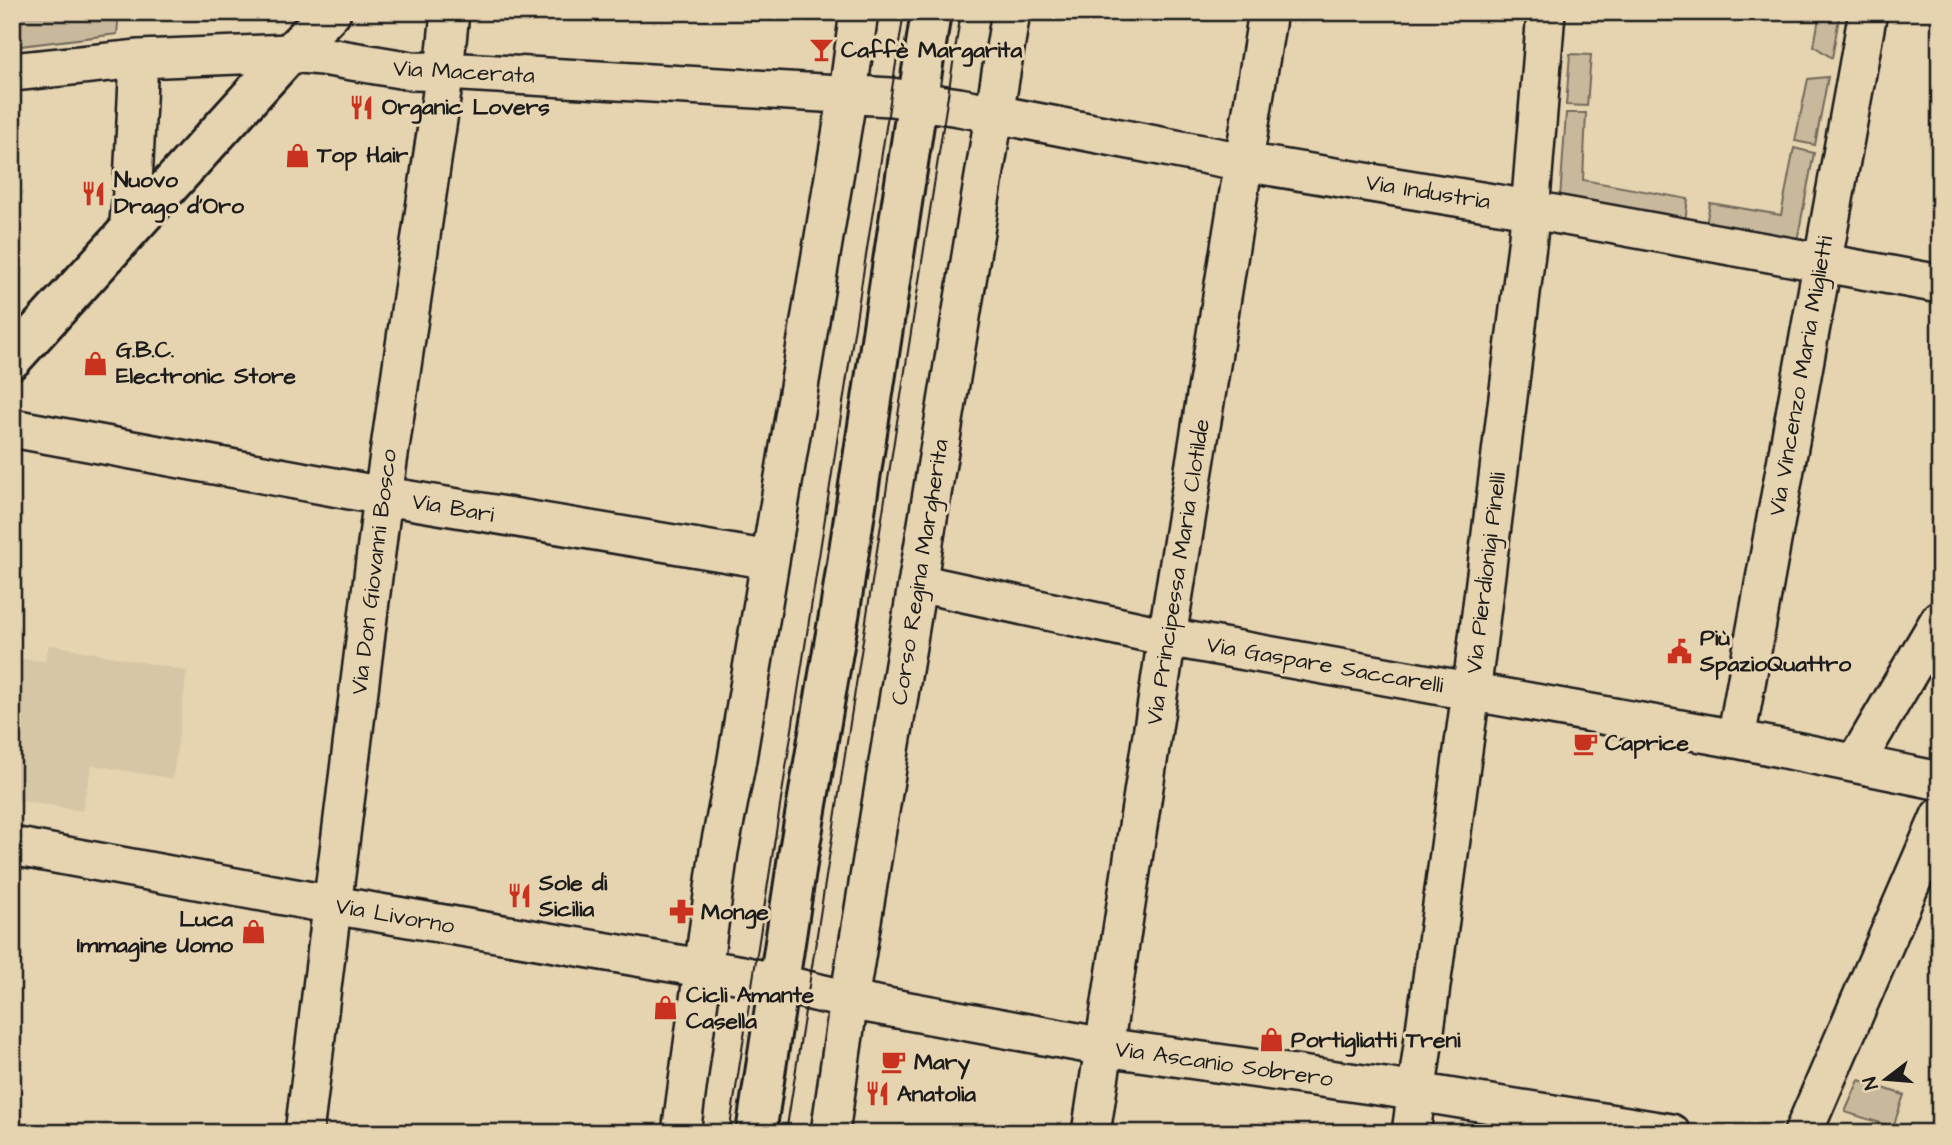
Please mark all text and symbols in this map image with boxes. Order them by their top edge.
place label: Caffè Margarita [841,34,1022,67]
bar icon: Caffè Margarita [807,36,835,64]
street label: Via Macerata [392,52,536,92]
place label: Organic Lovers [382,91,550,124]
restaurant icon: Organic Lovers [348,93,376,121]
place label: Top Hair [316,139,408,171]
shop icon: Top Hair [283,141,311,169]
place label: Nuovo Drago d'Oro [114,164,244,223]
street label: Via Industria [1363,166,1493,218]
restaurant icon: Nuovo Drago d'Oro [80,179,108,207]
street label: Via Vincenzo Maria Miglietti [1761,233,1842,519]
place label: G.B.C. Electronic Store [116,334,297,392]
shop icon: G.B.C. Electronic Store [82,349,110,377]
street label: Via Principessa Maria Clotilde [1138,417,1218,727]
street label: Corso Regina Margherita [883,437,958,707]
street label: Via Don Giovanni Bosco [343,447,405,697]
street label: Via Pierdionigi Pinelli [1458,470,1515,676]
street label: Via Bari [409,485,497,531]
place label: Più SpazioQuattro [1699,622,1851,680]
street label: Via Gaspare Saccarelli [1204,628,1446,702]
public building icon: Più SpazioQuattro [1666,637,1694,665]
place label: Caprice [1605,727,1690,759]
cafe icon: Caprice [1571,729,1599,757]
place label: Sole di Sicilia [538,867,608,925]
restaurant icon: Sole di Sicilia [505,882,533,910]
street label: Via Livorno [333,890,457,942]
place label: Monge [701,896,769,929]
pharmacy icon: Monge [667,898,695,926]
place label: Luca Immagine Uomo [77,903,233,962]
shop icon: Luca Immagine Uomo [239,918,267,946]
place label: Cicli Amante Casella [686,979,815,1037]
shop icon: Cicli Amante Casella [652,994,680,1022]
place label: Portigliatti Treni [1291,1024,1461,1057]
shop icon: Portigliatti Treni [1257,1026,1285,1054]
street label: Via Ascanio Sobrero [1113,1033,1335,1095]
north arrow [1850,1044,1920,1114]
place label: Mary [914,1046,970,1080]
cafe icon: Mary [880,1048,908,1076]
text: N [1856,1074,1886,1093]
place label: Anatolia [897,1078,976,1110]
restaurant icon: Anatolia [863,1080,891,1108]

